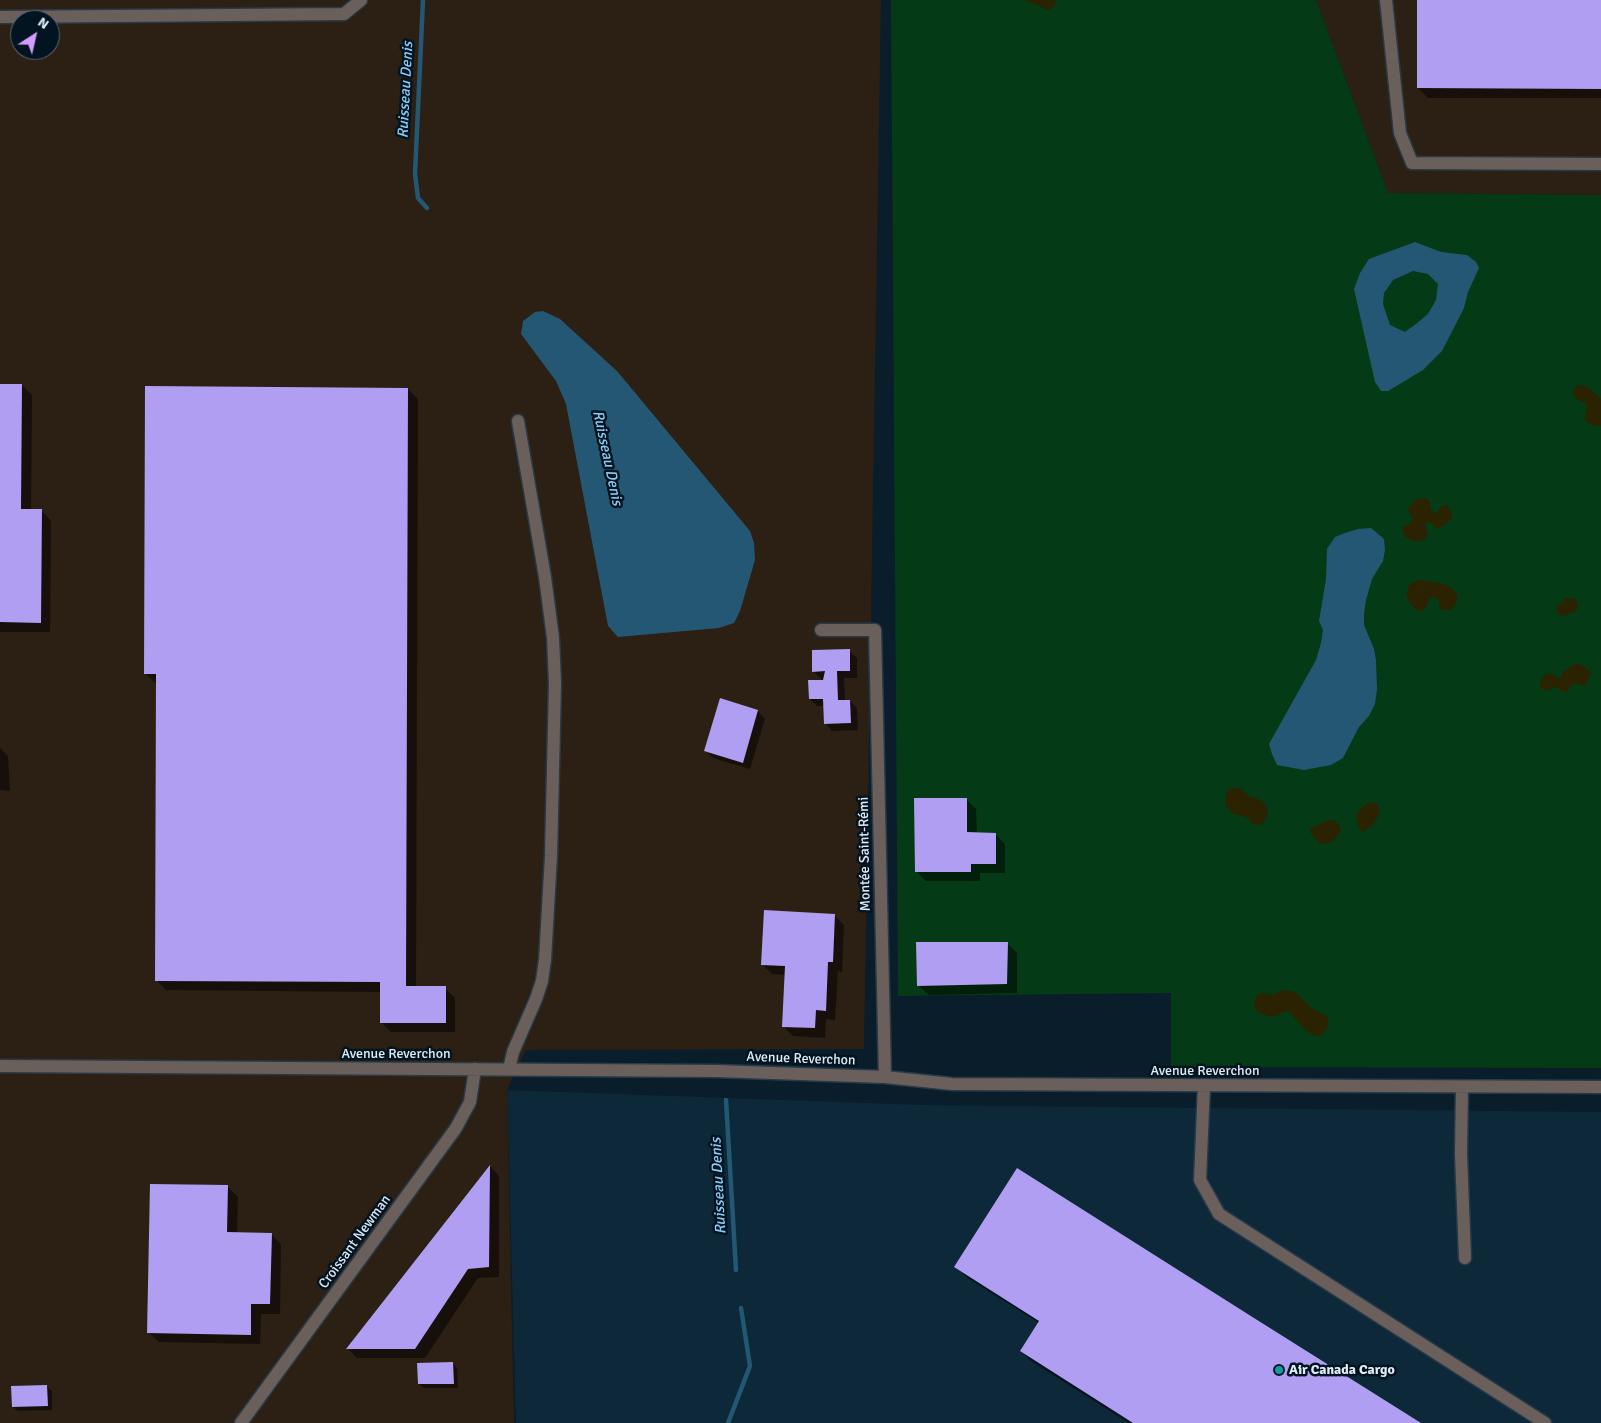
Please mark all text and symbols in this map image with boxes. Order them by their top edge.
north arrow [10,10,60,60]
text: N [34,13,52,33]
water label: Ruisseau Denis [394,41,418,139]
water label: Ruisseau Denis [588,409,626,507]
street label: Montée Saint-Rémi [856,797,874,911]
street label: Avenue Reverchon [341,1046,451,1062]
street label: Avenue Reverchon [746,1049,856,1069]
street label: Avenue Reverchon [1150,1063,1260,1079]
water label: Ruisseau Denis [707,1137,731,1235]
street label: Croissant Newman [315,1192,395,1292]
place label: Air Canada Cargo [1289,1362,1395,1378]
marker: Air Canada Cargo [1273,1364,1285,1376]

